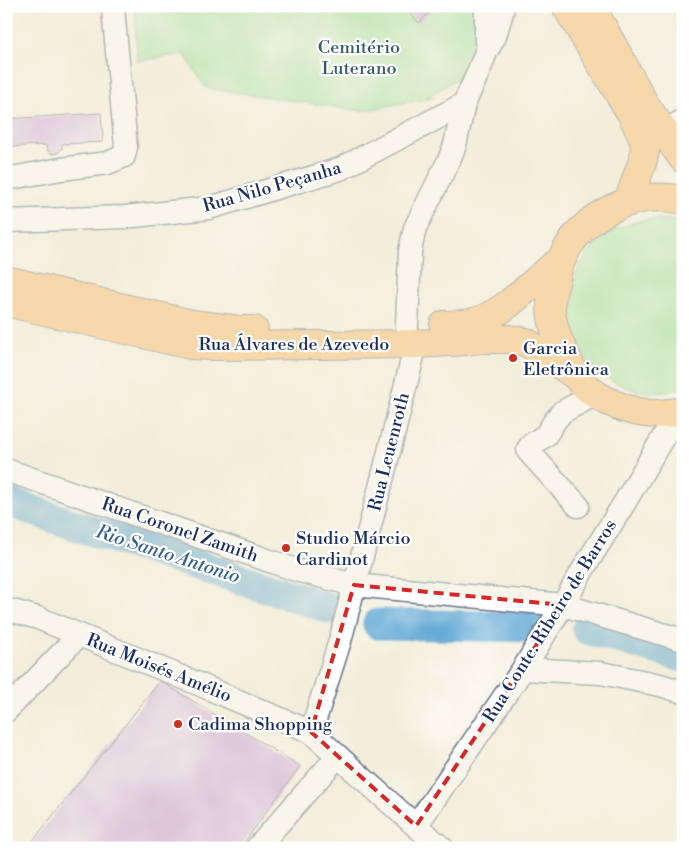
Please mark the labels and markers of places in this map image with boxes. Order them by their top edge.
place label: Garcia Eletrônica [523,337,610,381]
marker: Garcia Eletrônica [507,352,519,364]
place label: Studio Márcio Cardinot [296,527,411,571]
marker: Studio Márcio Cardinot [280,542,292,554]
place label: Cadima Shopping [188,713,333,736]
marker: Cadima Shopping [172,718,184,730]

